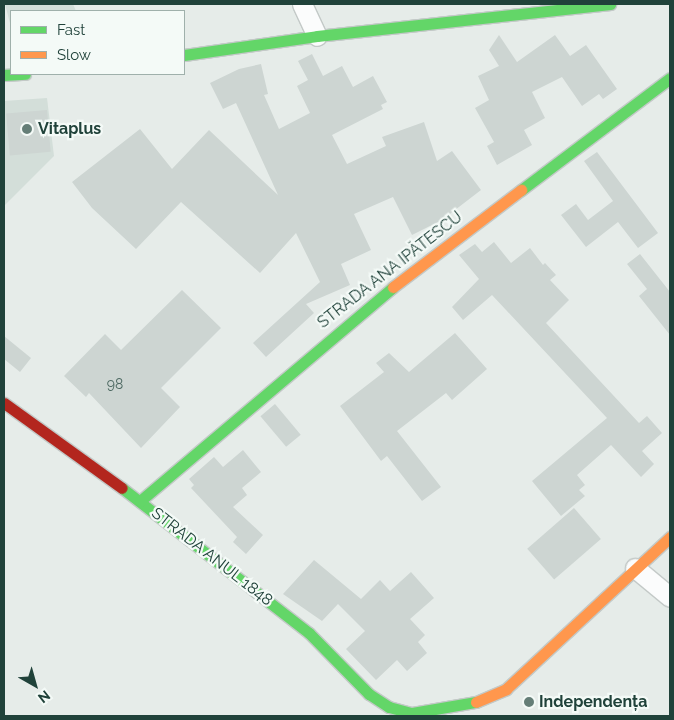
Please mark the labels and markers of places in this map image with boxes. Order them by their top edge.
place label: Vitaplus [38,119,101,139]
marker: Vitaplus [20,122,34,136]
place label: Independența [539,692,647,712]
marker: Independența [523,696,535,708]

